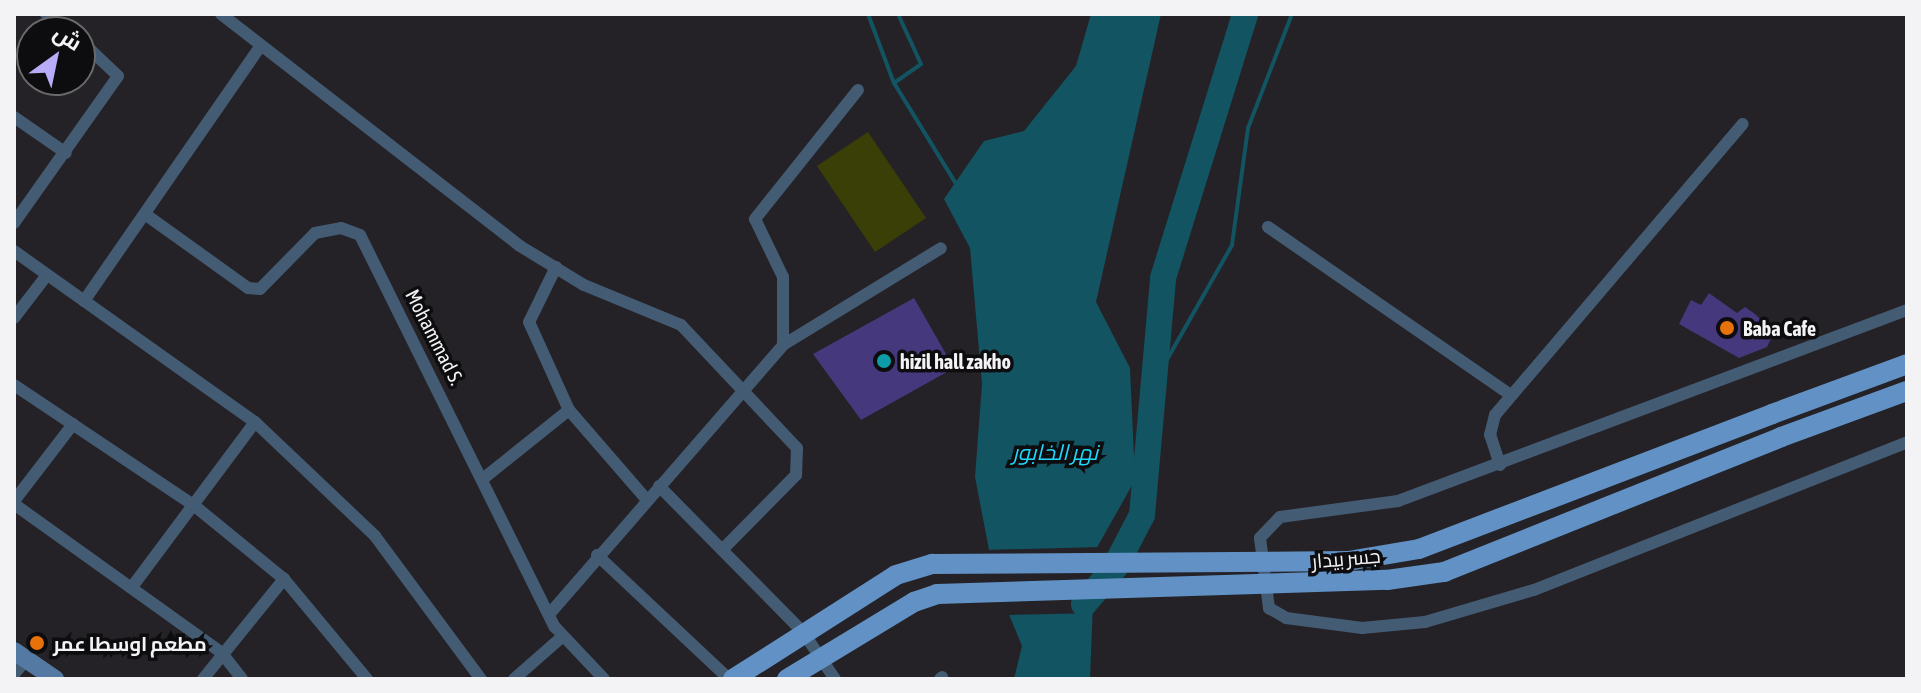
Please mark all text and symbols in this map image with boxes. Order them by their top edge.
north arrow [16,16,96,96]
text: ش [49,19,87,56]
street label: Mohammad S. [401,285,469,389]
place label: Baba Cafe [1743,316,1816,340]
marker: Baba Cafe [1718,319,1736,337]
place label: hizil hall zakho [900,349,1011,373]
marker: hizil hall zakho [875,352,893,370]
water label: نهر الخابور [1012,440,1098,466]
street label: جسر بيدار [1310,543,1382,573]
place label: مطعم اوسطا عمر [53,631,207,655]
marker: مطعم اوسطا عمر [28,634,46,652]

